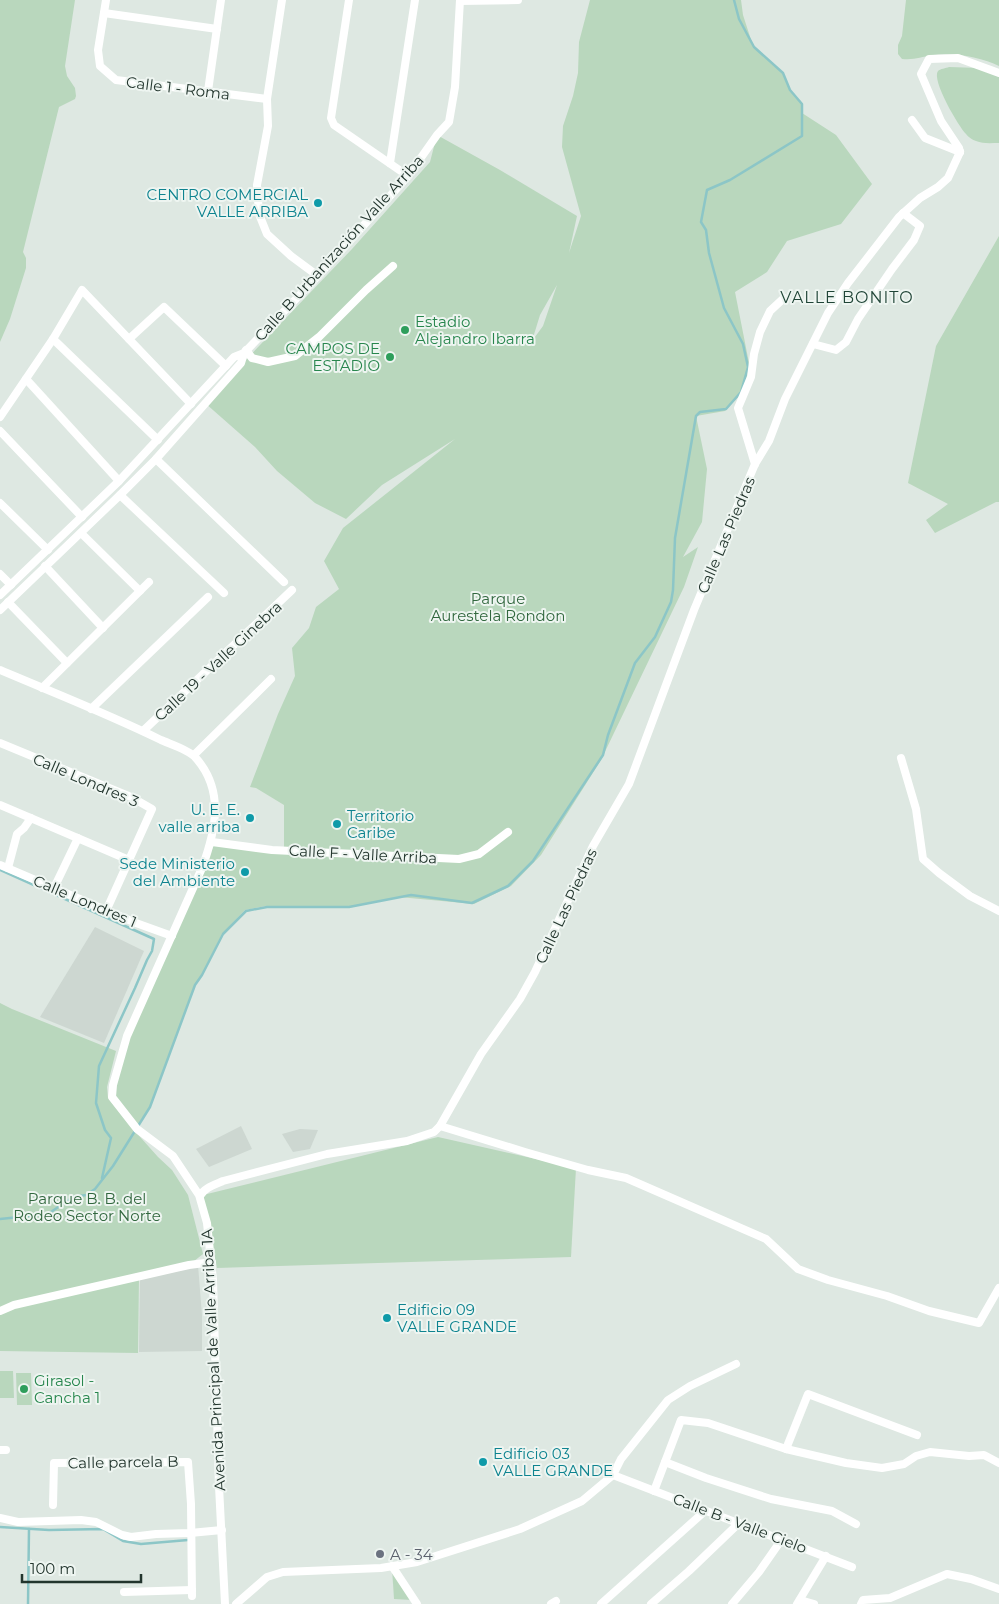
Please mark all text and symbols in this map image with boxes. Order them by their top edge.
street label: Calle 1 - Roma [125,72,231,104]
street label: Calle B Urbanización Valle Arriba [250,151,428,345]
place label: CENTRO COMERCIAL VALLE ARRIBA [147,185,308,221]
marker: CENTRO COMERCIAL VALLE ARRIBA [312,197,324,209]
district label: VALLE BONITO [780,288,914,307]
place label: Estadio Alejandro Ibarra [415,312,535,348]
marker: Estadio Alejandro Ibarra [399,324,411,336]
place label: CAMPOS DE ESTADIO [286,339,380,375]
marker: CAMPOS DE ESTADIO [384,351,396,363]
street label: Calle Las Piedras [693,474,759,596]
park label: Parque Aurestela Rondon [431,589,565,625]
street label: Calle 19 - Valle Ginebra [150,597,286,725]
street label: Calle Londres 3 [30,749,142,811]
place label: U. E. E. valle arriba [159,800,240,836]
place label: Territorio Caribe [347,806,414,842]
marker: U. E. E. valle arriba [244,812,256,824]
marker: Territorio Caribe [331,818,343,830]
street label: Calle F - Valle Arriba [288,841,438,867]
street label: Calle Las Piedras [531,845,601,967]
place label: Sede Ministerio del Ambiente [119,854,235,890]
marker: Sede Ministerio del Ambiente [239,866,251,878]
street label: Calle Londres 1 [30,871,140,931]
park label: Parque B. B. del Rodeo Sector Norte [13,1189,161,1225]
street label: Avenida Principal de Valle Arriba 1A [197,1228,229,1492]
place label: Edificio 09 VALLE GRANDE [397,1300,517,1336]
marker: Edificio 09 VALLE GRANDE [381,1312,393,1324]
place label: Girasol - Cancha 1 [34,1371,100,1407]
marker: Girasol - Cancha 1 [18,1383,30,1395]
place label: Edificio 03 VALLE GRANDE [493,1444,613,1480]
street label: Calle parcela B [67,1452,179,1472]
marker: Edificio 03 VALLE GRANDE [477,1456,489,1468]
street label: Calle B - Valle Cielo [670,1489,810,1557]
place label: A - 34 [390,1545,433,1564]
marker: A - 34 [374,1548,386,1560]
scale bar [22,1552,141,1584]
text: 100 m [30,1559,75,1578]

